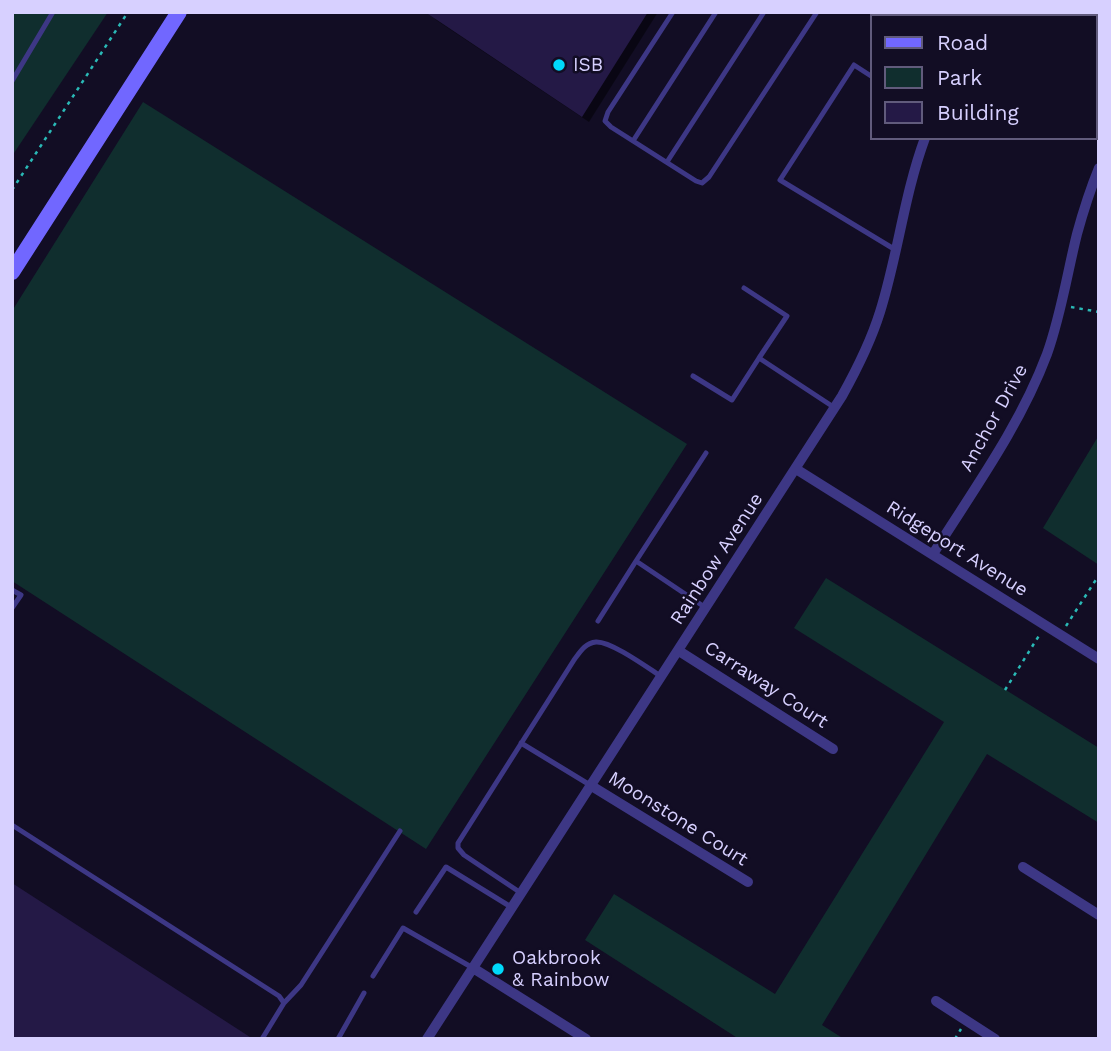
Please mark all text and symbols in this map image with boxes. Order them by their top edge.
legend [870,14,1097,140]
text: Road [937,30,988,55]
place label: ISB [573,54,603,76]
marker: ISB [551,57,567,73]
text: Park [937,65,982,90]
text: Building [937,100,1019,125]
street label: Anchor Drive [955,360,1033,476]
street label: Rainbow Avenue [666,489,768,629]
street label: Ridgeport Avenue [882,496,1032,602]
street label: Carraway Court [700,636,832,734]
street label: Moonstone Court [604,767,752,871]
place label: Oakbrook & Rainbow [512,947,609,991]
marker: Oakbrook & Rainbow [490,961,506,977]

